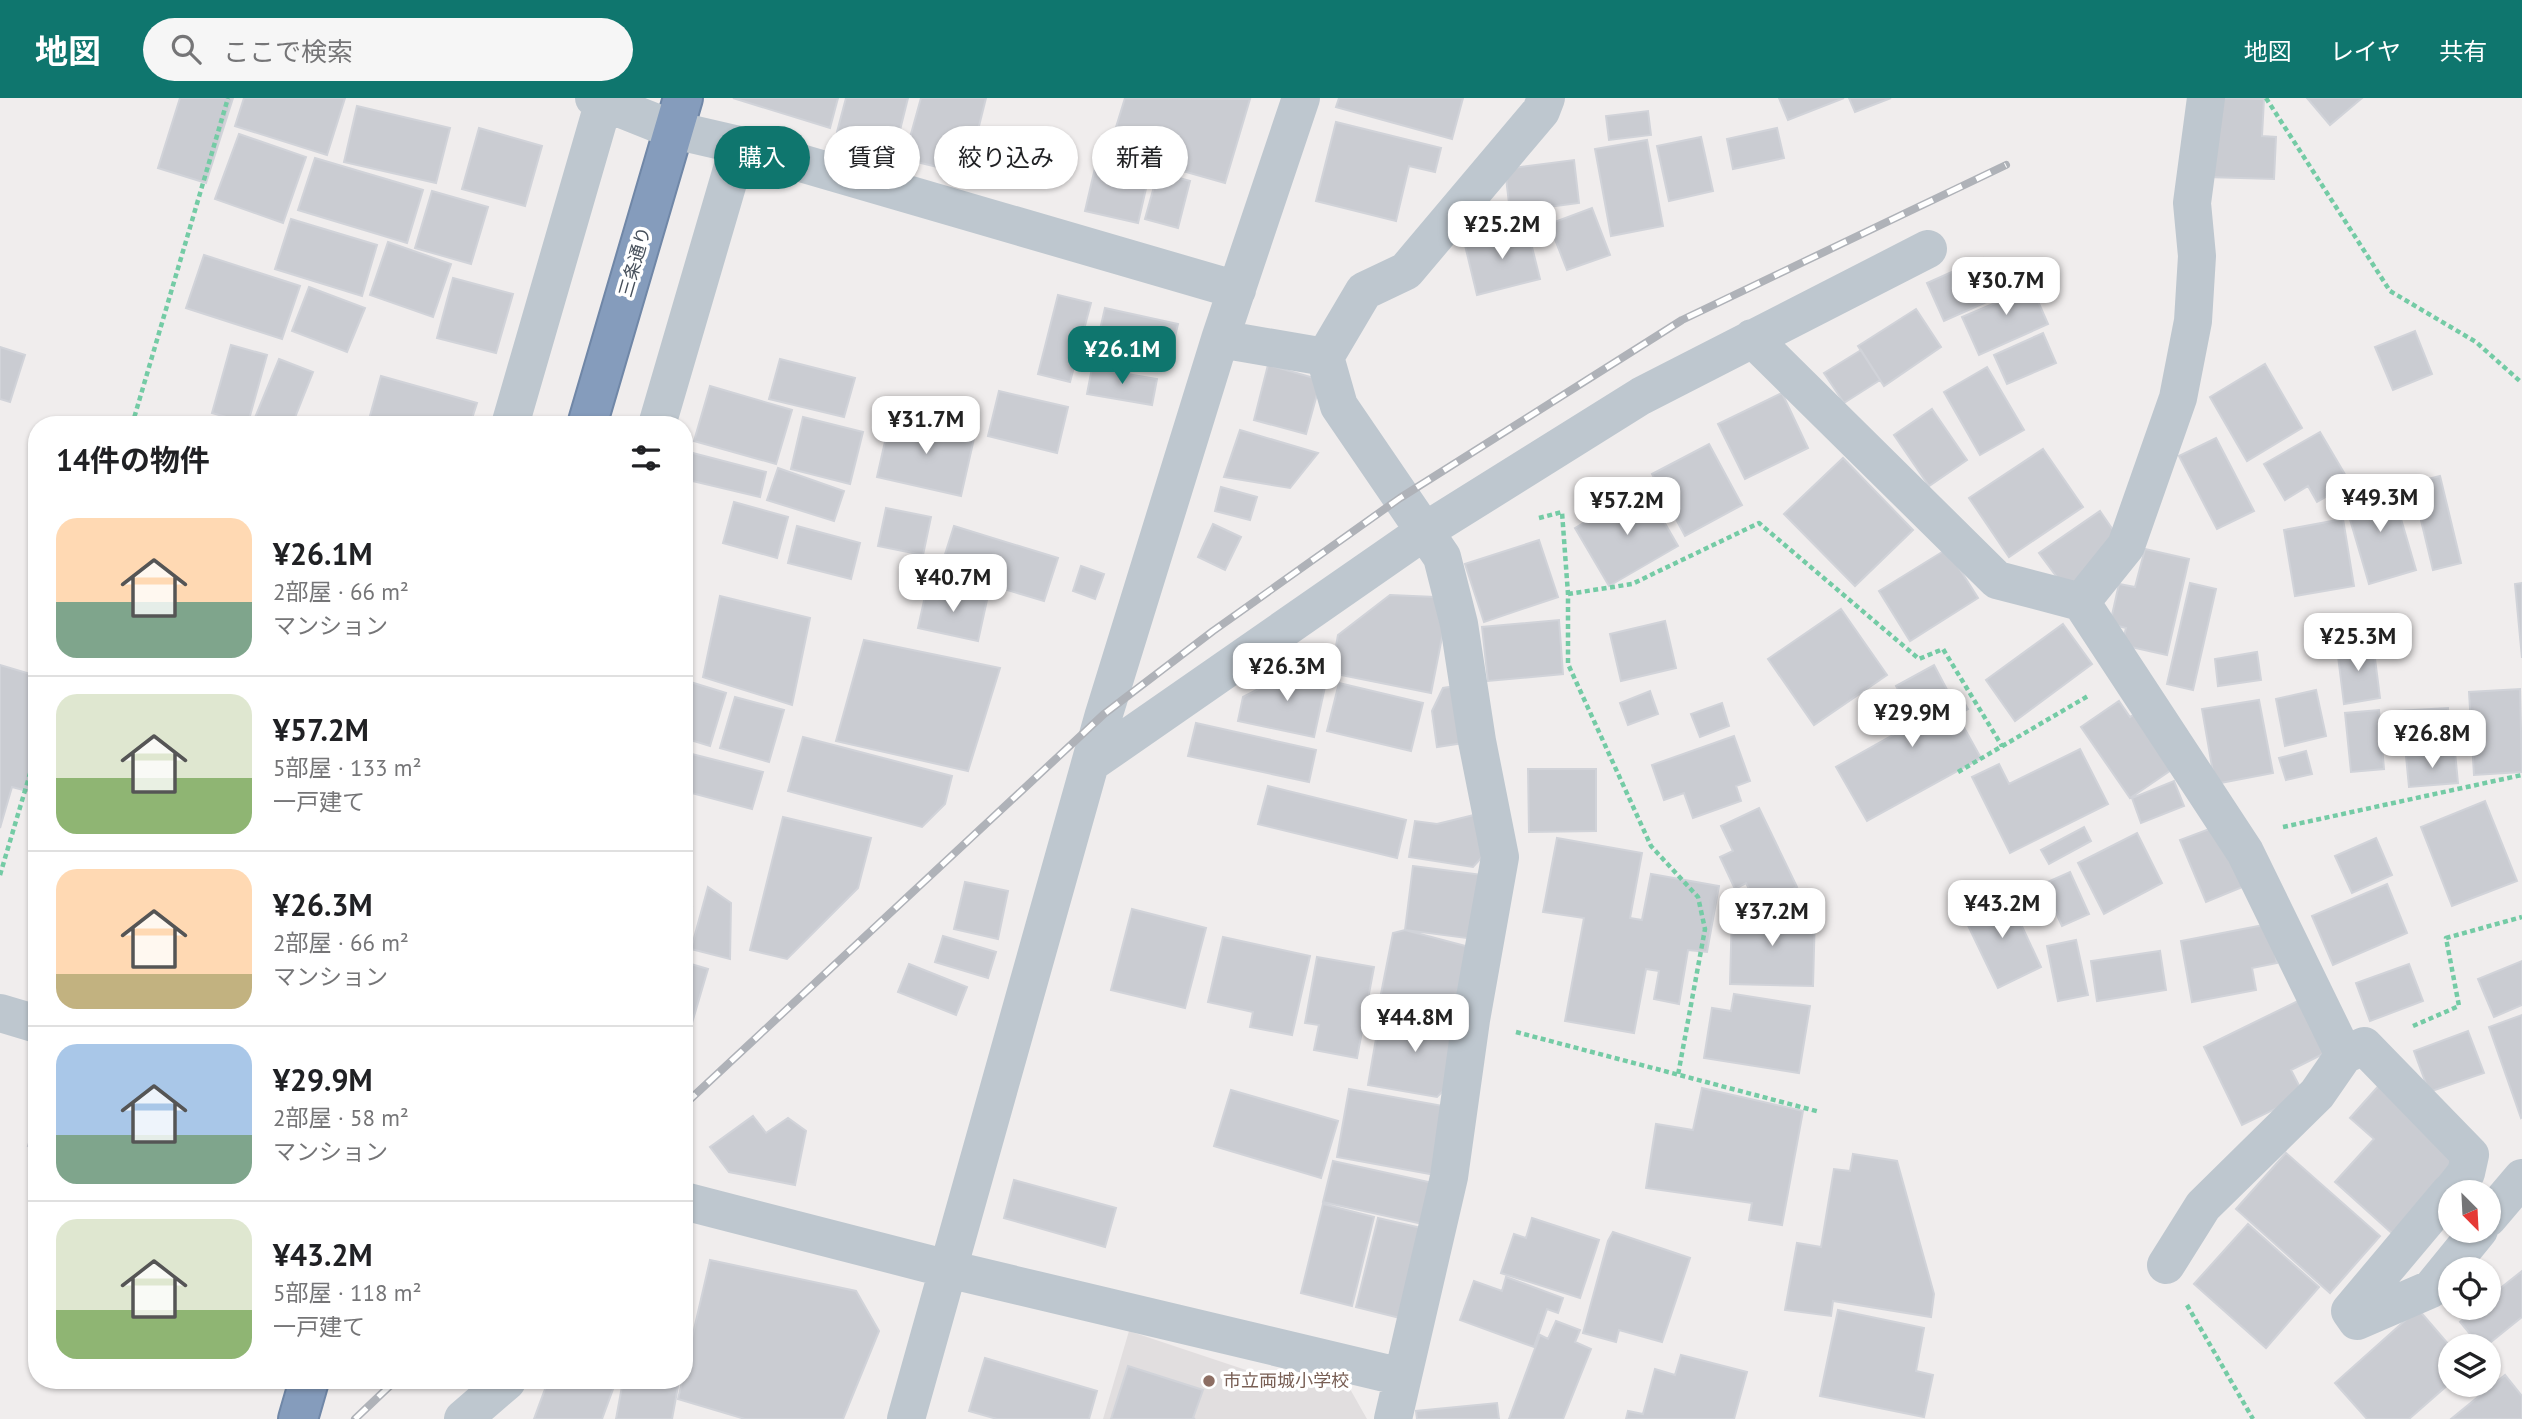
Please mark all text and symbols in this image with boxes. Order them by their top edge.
search box [143,18,633,81]
text: 地図 [35,29,101,72]
icon: search [167,30,205,68]
text: ここで検索 [223,35,353,68]
text: 地図 [2244,36,2292,67]
text: レイヤ [2330,36,2401,67]
text: 共有 [2439,36,2487,67]
chip: 購入 [714,126,810,189]
chip: 賃貸 [824,126,920,189]
chip: 絞り込み [934,126,1078,189]
chip: 新着 [1092,126,1188,189]
pin: ¥25.2M [1445,202,1559,261]
text: ¥25.2M [1464,209,1540,238]
street label: 三条通り [614,224,655,300]
pin: ¥30.7M [1949,258,2063,317]
text: ¥30.7M [1968,265,2044,294]
pin: ¥26.1M [1065,327,1179,386]
text: ¥26.1M [1084,334,1160,363]
pin: ¥31.7M [869,396,983,456]
text: ¥31.7M [888,404,964,433]
icon: filters [627,439,665,477]
text: 14件の物件 [56,440,210,479]
pin: ¥49.3M [2323,474,2437,534]
pin: ¥57.2M [1570,478,1684,537]
text: ¥49.3M [2342,482,2418,511]
text: ¥57.2M [1590,485,1664,514]
text: ¥26.1M [273,534,372,573]
icon: home [112,546,196,630]
pin: ¥40.7M [896,554,1010,614]
text: ¥40.7M [915,562,991,591]
text: 2部屋 · 66 m² [273,577,409,606]
text: マンション [273,611,388,640]
pin: ¥25.3M [2301,614,2415,673]
text: ¥25.3M [2320,621,2396,650]
pin: ¥26.3M [1230,644,1344,703]
text: ¥26.3M [1249,651,1325,680]
pin: ¥29.9M [1855,690,1969,749]
text: ¥29.9M [1874,697,1950,726]
text: ¥57.2M [273,710,369,749]
pin: ¥26.8M [2375,710,2489,770]
text: ¥26.8M [2394,718,2470,747]
icon: home [112,722,196,806]
text: 5部屋 · 133 m² [273,753,421,782]
text: 一戸建て [273,787,365,816]
pin: ¥43.2M [1945,880,2059,940]
text: ¥26.3M [273,885,372,924]
pin: ¥37.2M [1715,888,1829,948]
text: ¥43.2M [1964,888,2040,917]
text: ¥37.2M [1735,896,1809,925]
icon: home [112,897,196,981]
text: 2部屋 · 66 m² [273,928,409,957]
text: マンション [273,962,388,991]
pin: ¥44.8M [1358,995,1472,1054]
text: ¥44.8M [1377,1002,1453,1031]
text: ¥29.9M [273,1060,372,1099]
icon: home [112,1072,196,1156]
text: 2部屋 · 58 m² [273,1103,409,1132]
text: マンション [273,1137,388,1166]
north arrow [2438,1180,2501,1242]
map controls [2438,1180,2501,1397]
text: ¥43.2M [273,1235,372,1274]
icon: home [112,1247,196,1331]
button: locate [2438,1257,2501,1320]
text: 5部屋 · 118 m² [273,1278,421,1307]
text: 一戸建て [273,1312,365,1341]
button: layers [2438,1334,2501,1397]
place label: 市立両城小学校 [1223,1369,1349,1392]
marker: 市立両城小学校 [1201,1373,1217,1389]

